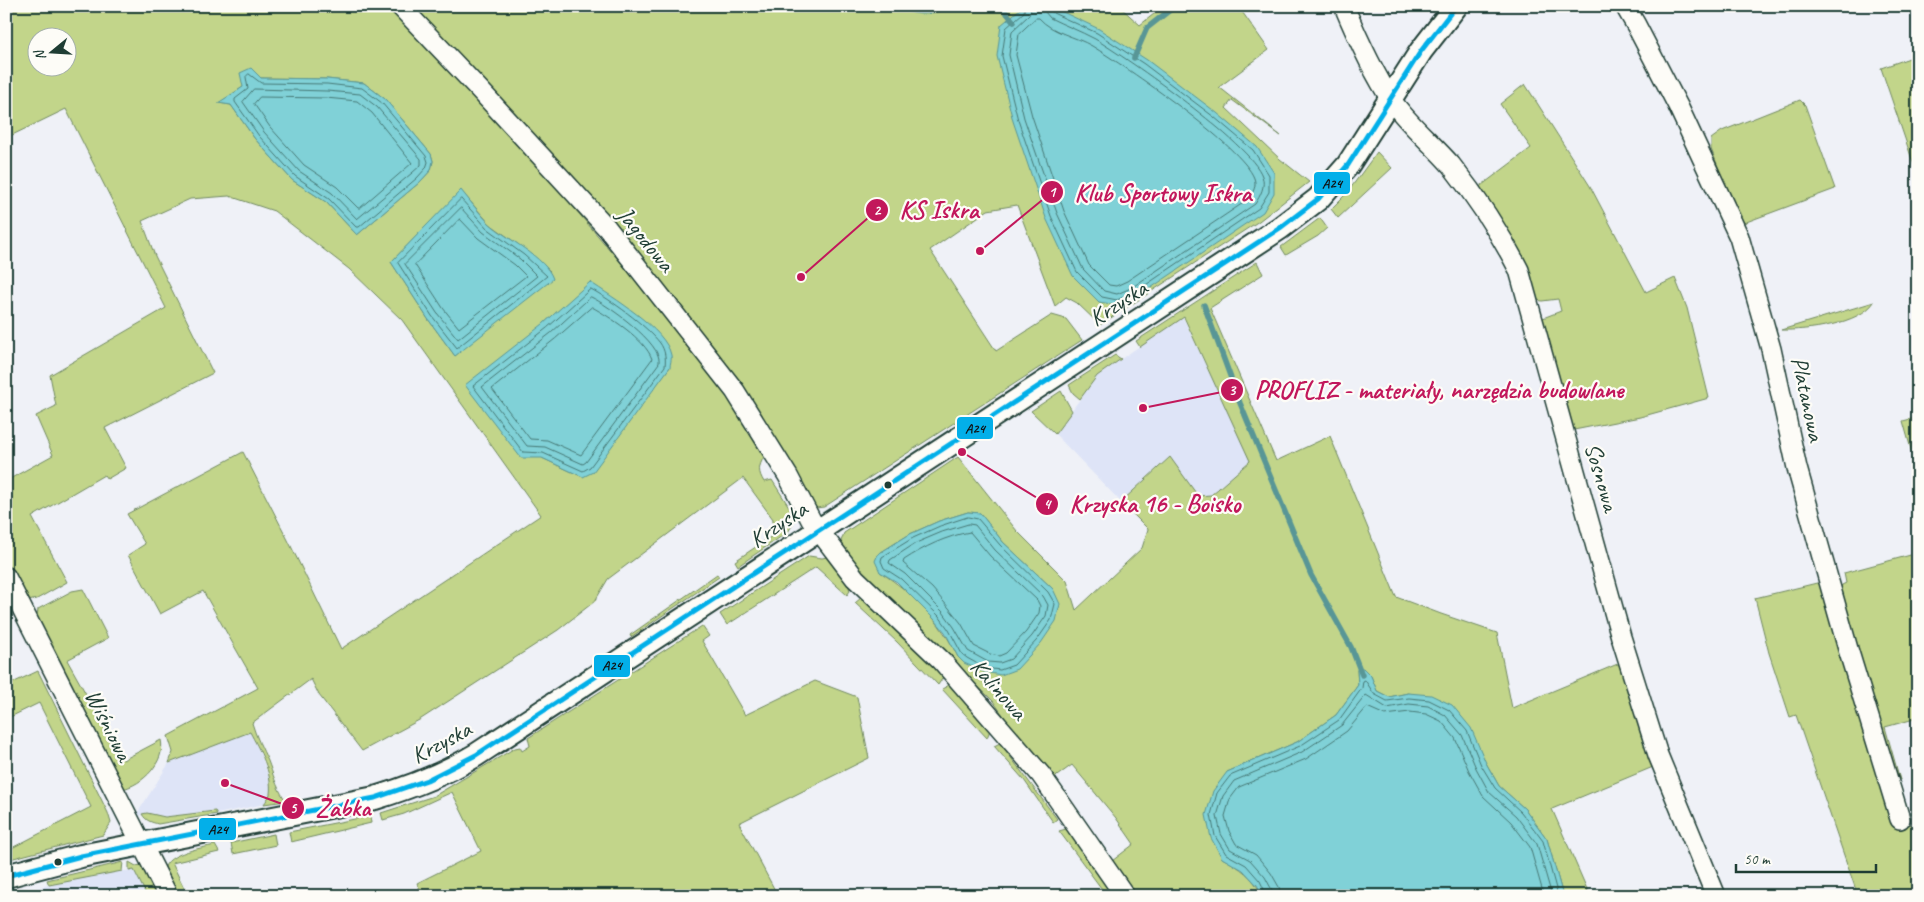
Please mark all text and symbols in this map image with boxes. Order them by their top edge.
north arrow [28,28,78,78]
text: N [30,47,50,63]
line badge: A24 [1313,171,1351,195]
callout: Klub Sportowy Iskra [1039,172,1261,212]
text: A24 [1322,175,1344,192]
text: Klub Sportowy Iskra [1075,177,1253,209]
text: 1 [1049,183,1058,202]
callout: KS Iskra [864,190,988,230]
text: KS Iskra [899,194,980,226]
street label: Jagodowa [610,199,682,279]
text: 2 [874,201,882,220]
street label: Krzyska [1083,272,1154,333]
street label: Platanowa [1784,354,1832,445]
callout: PROFLIZ - materiały, narzędzia budowlane [1220,370,1634,410]
text: PROFLIZ - materiały, narzędzia budowlane [1255,374,1625,406]
text: 3 [1229,381,1237,400]
line badge: A24 [956,416,994,440]
text: A24 [965,420,987,437]
street label: Sosnowa [1578,439,1627,517]
unlabelled marker [883,480,893,490]
callout: Krzyska 16 - Boisko [1035,484,1250,524]
text: Krzyska 16 - Boisko [1070,488,1242,520]
street label: Krzyska [743,493,814,554]
text: 4 [1044,495,1053,514]
street label: Kalinowa [964,652,1035,727]
line badge: A24 [593,654,631,678]
text: A24 [602,657,624,674]
street label: Wiśniowa [78,684,141,768]
street label: Krzyska [406,713,478,770]
callout: Żabka [280,788,380,828]
text: Żabka [316,792,372,824]
text: 5 [290,799,298,818]
line badge: A24 [198,817,237,841]
text: A24 [208,821,230,838]
scale bar [1736,842,1876,874]
text: 50 m [1744,850,1771,869]
unlabelled marker [53,857,63,867]

